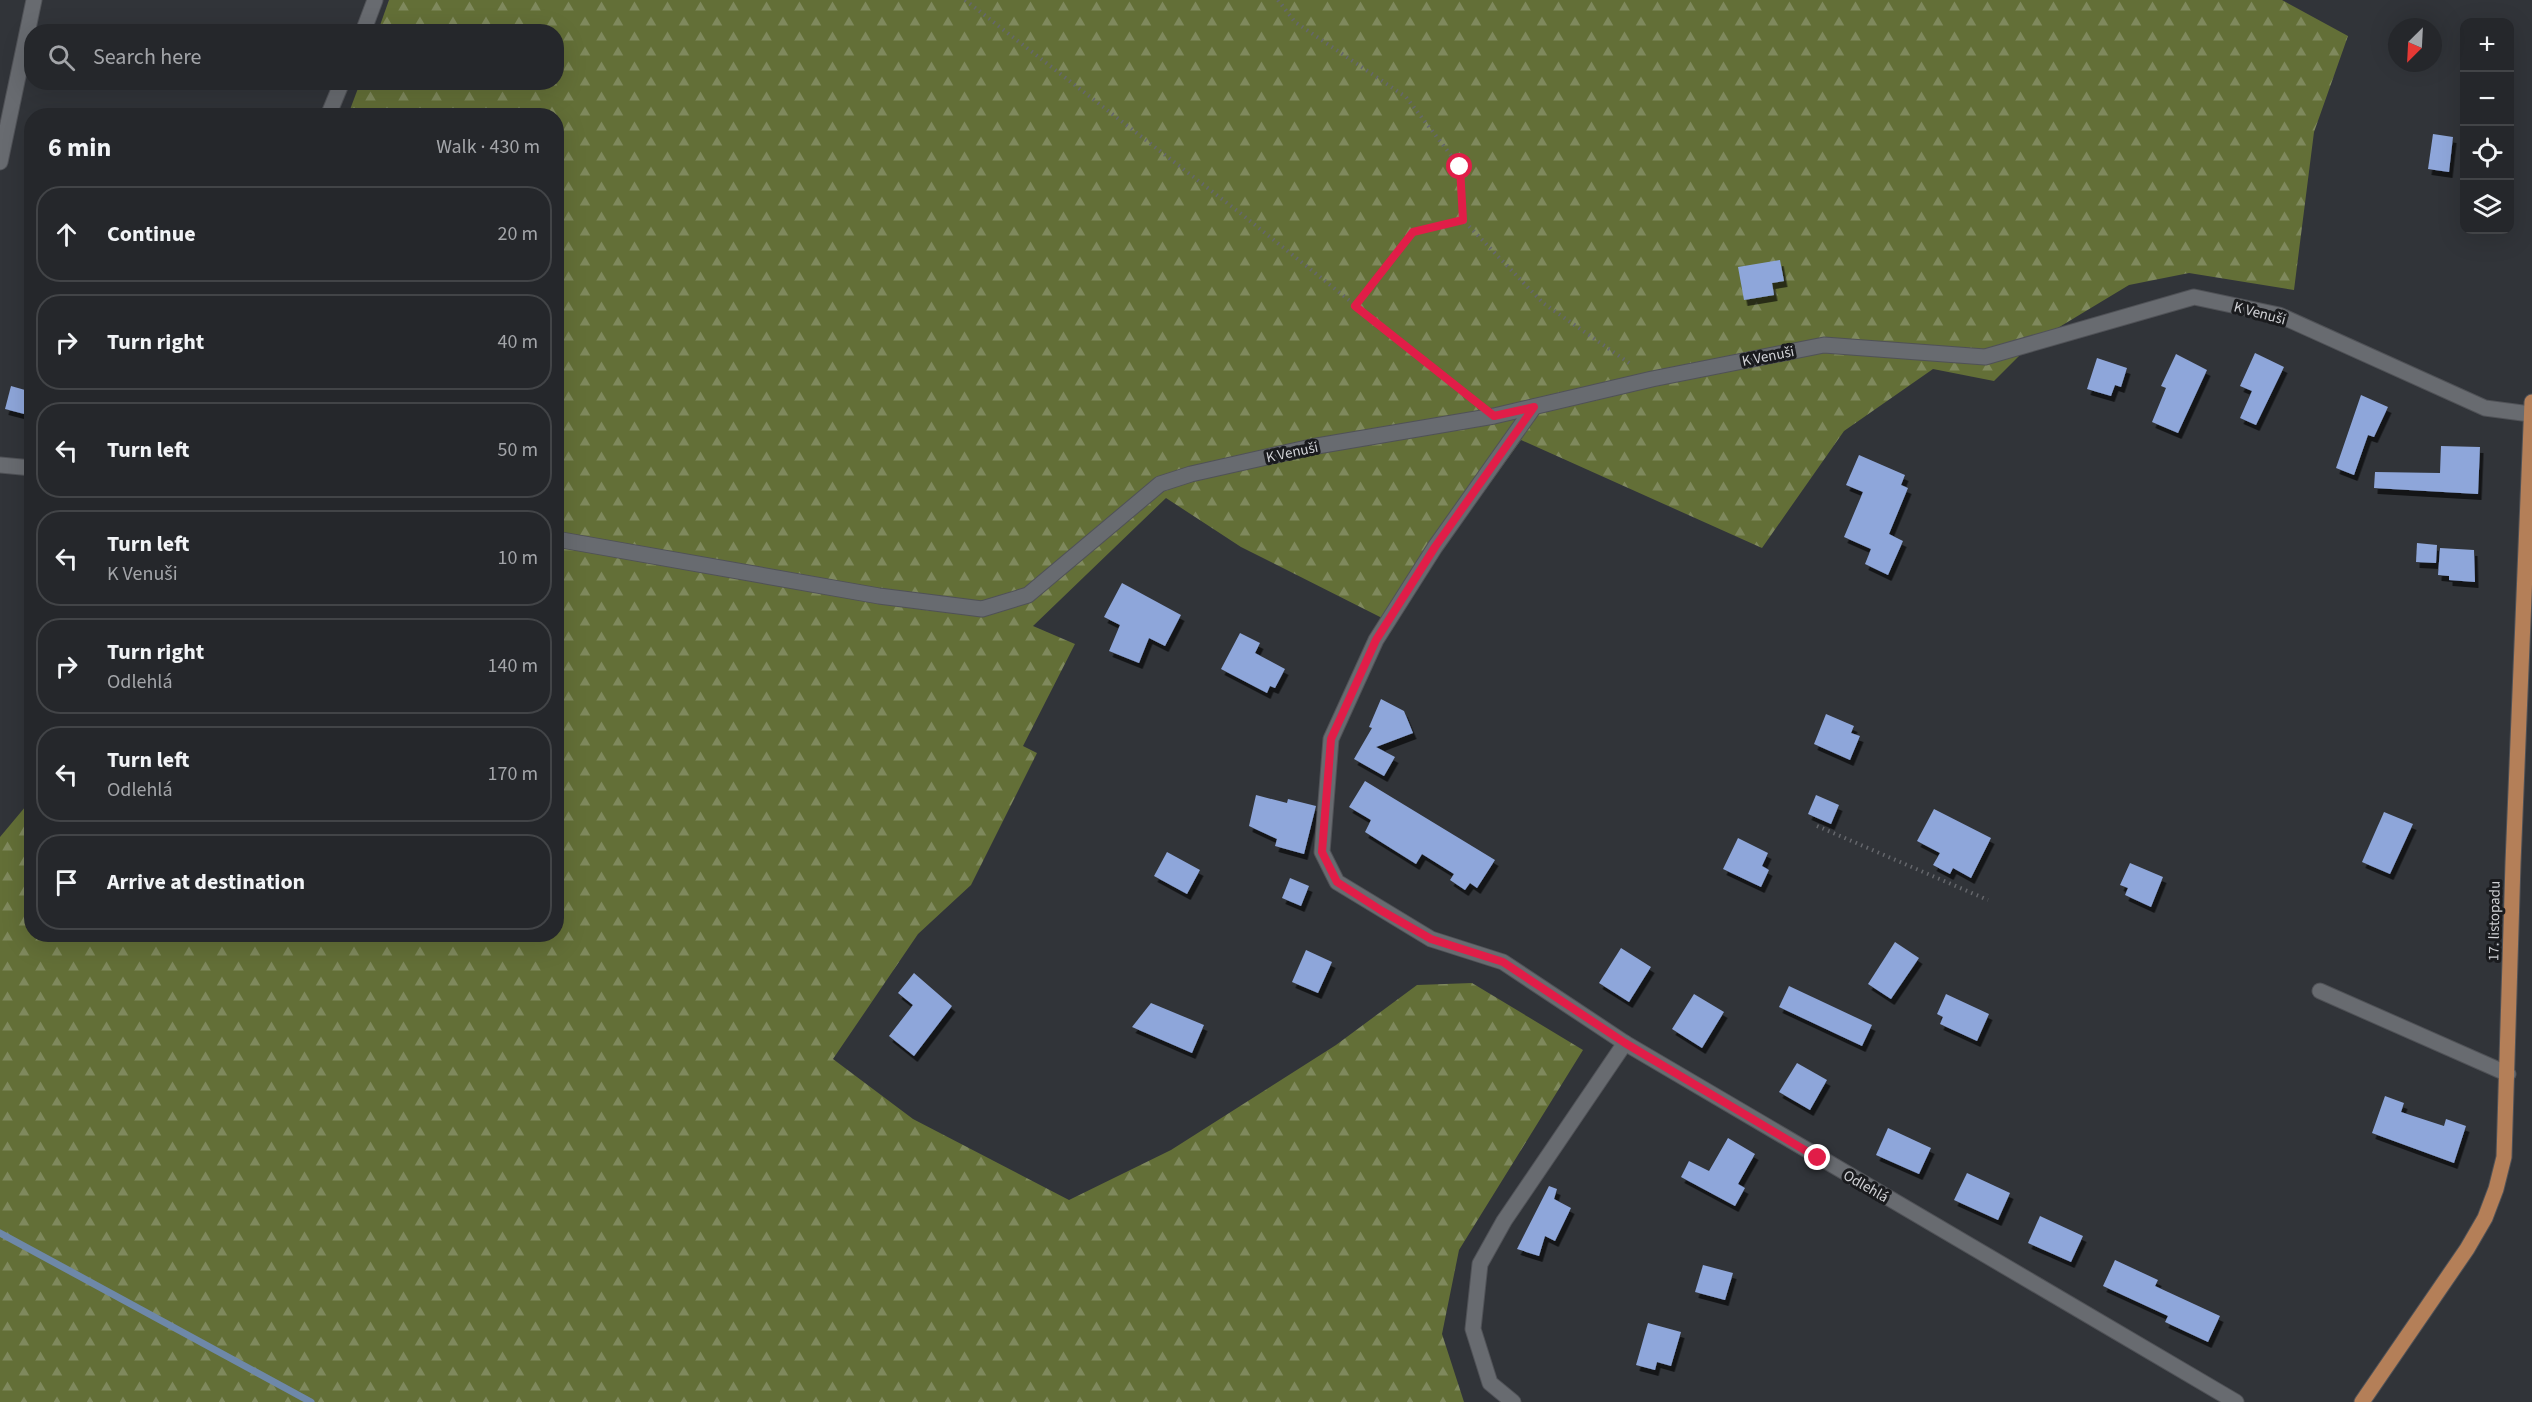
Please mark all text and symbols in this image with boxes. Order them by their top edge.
north arrow [2388,18,2442,72]
map controls [2460,18,2514,234]
button: + [2460,18,2514,72]
search box [24,24,564,90]
icon: search [45,41,78,74]
text: Search here [93,41,201,73]
button: − [2460,72,2514,126]
button: locate [2460,126,2514,180]
text: 6 min [48,129,111,166]
text: Walk · 430 m [436,133,540,161]
route start [1446,153,1472,179]
button: layers [2460,180,2514,234]
icon: ahead [50,218,83,251]
text: Continue [107,218,196,250]
text: 20 m [498,220,538,248]
street label: K Venuši [2232,296,2288,330]
icon: right [50,326,83,359]
text: Turn right [107,326,204,358]
text: 40 m [498,328,538,356]
street label: K Venuši [1740,341,1796,372]
icon: left [50,434,83,467]
text: Turn left [107,434,189,466]
text: 50 m [498,436,538,464]
street label: K Venuši [1264,437,1320,468]
text: Turn left [107,528,189,560]
icon: left [50,542,83,575]
text: 10 m [498,544,538,572]
text: K Venuši [107,560,178,588]
text: Turn right [107,636,204,668]
icon: right [50,650,83,683]
text: 140 m [488,652,538,680]
text: Odlehlá [107,668,172,696]
text: Turn left [107,744,189,776]
icon: left [50,758,83,791]
text: 170 m [488,760,538,788]
text: Odlehlá [107,776,172,804]
icon: arrive [50,866,83,899]
text: Arrive at destination [107,866,305,898]
street label: 17. listopadu [2483,881,2506,961]
route end [1804,1144,1830,1170]
street label: Odlehlá [1839,1165,1892,1208]

